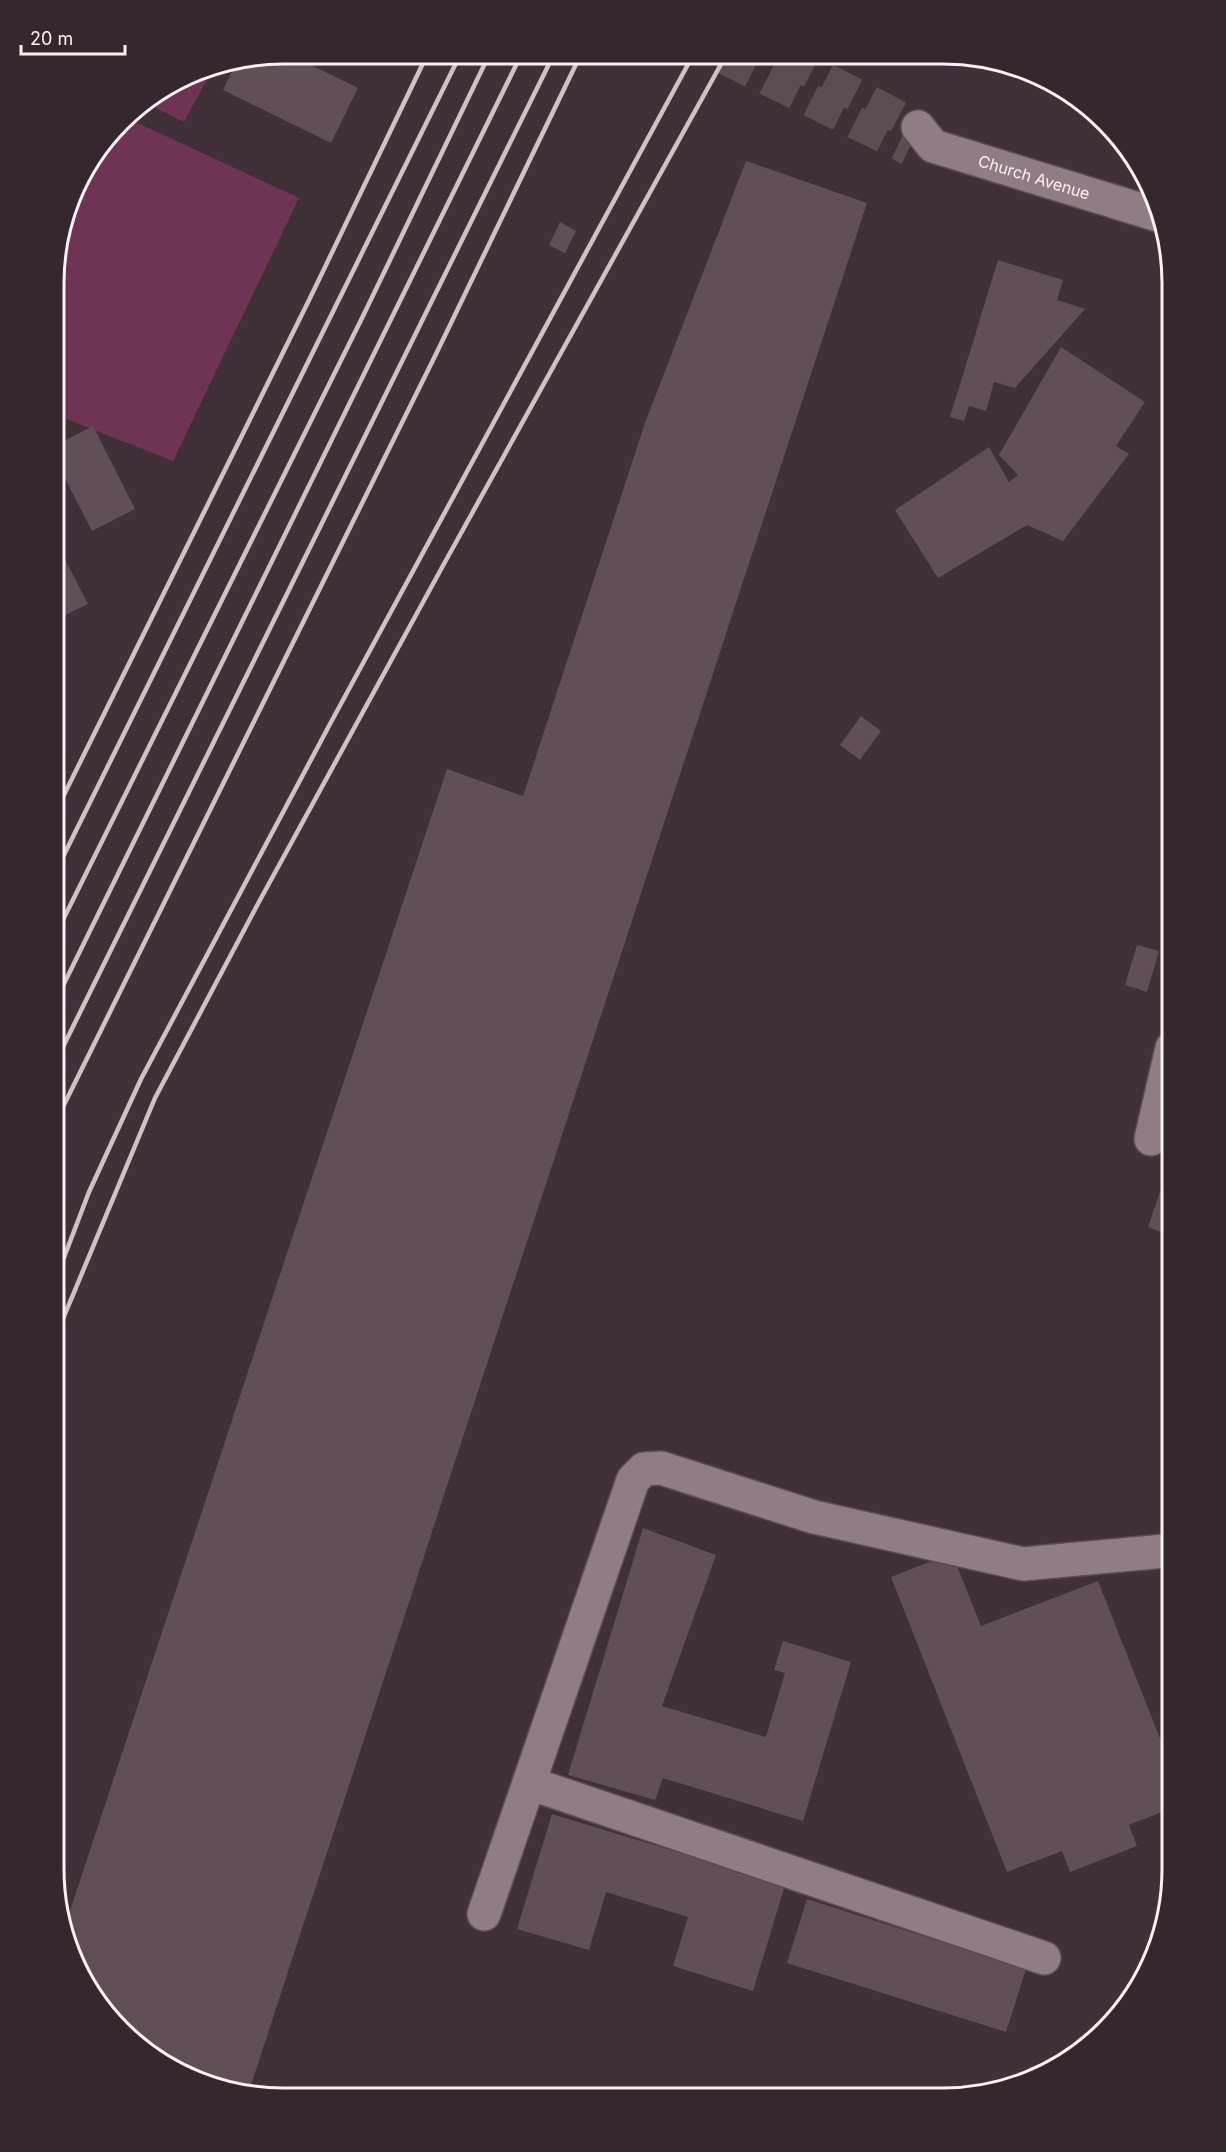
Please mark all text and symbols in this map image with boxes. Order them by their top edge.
scale bar [21,18,124,56]
text: 20 m [30,28,73,49]
street label: Church Avenue [976,151,1092,204]

